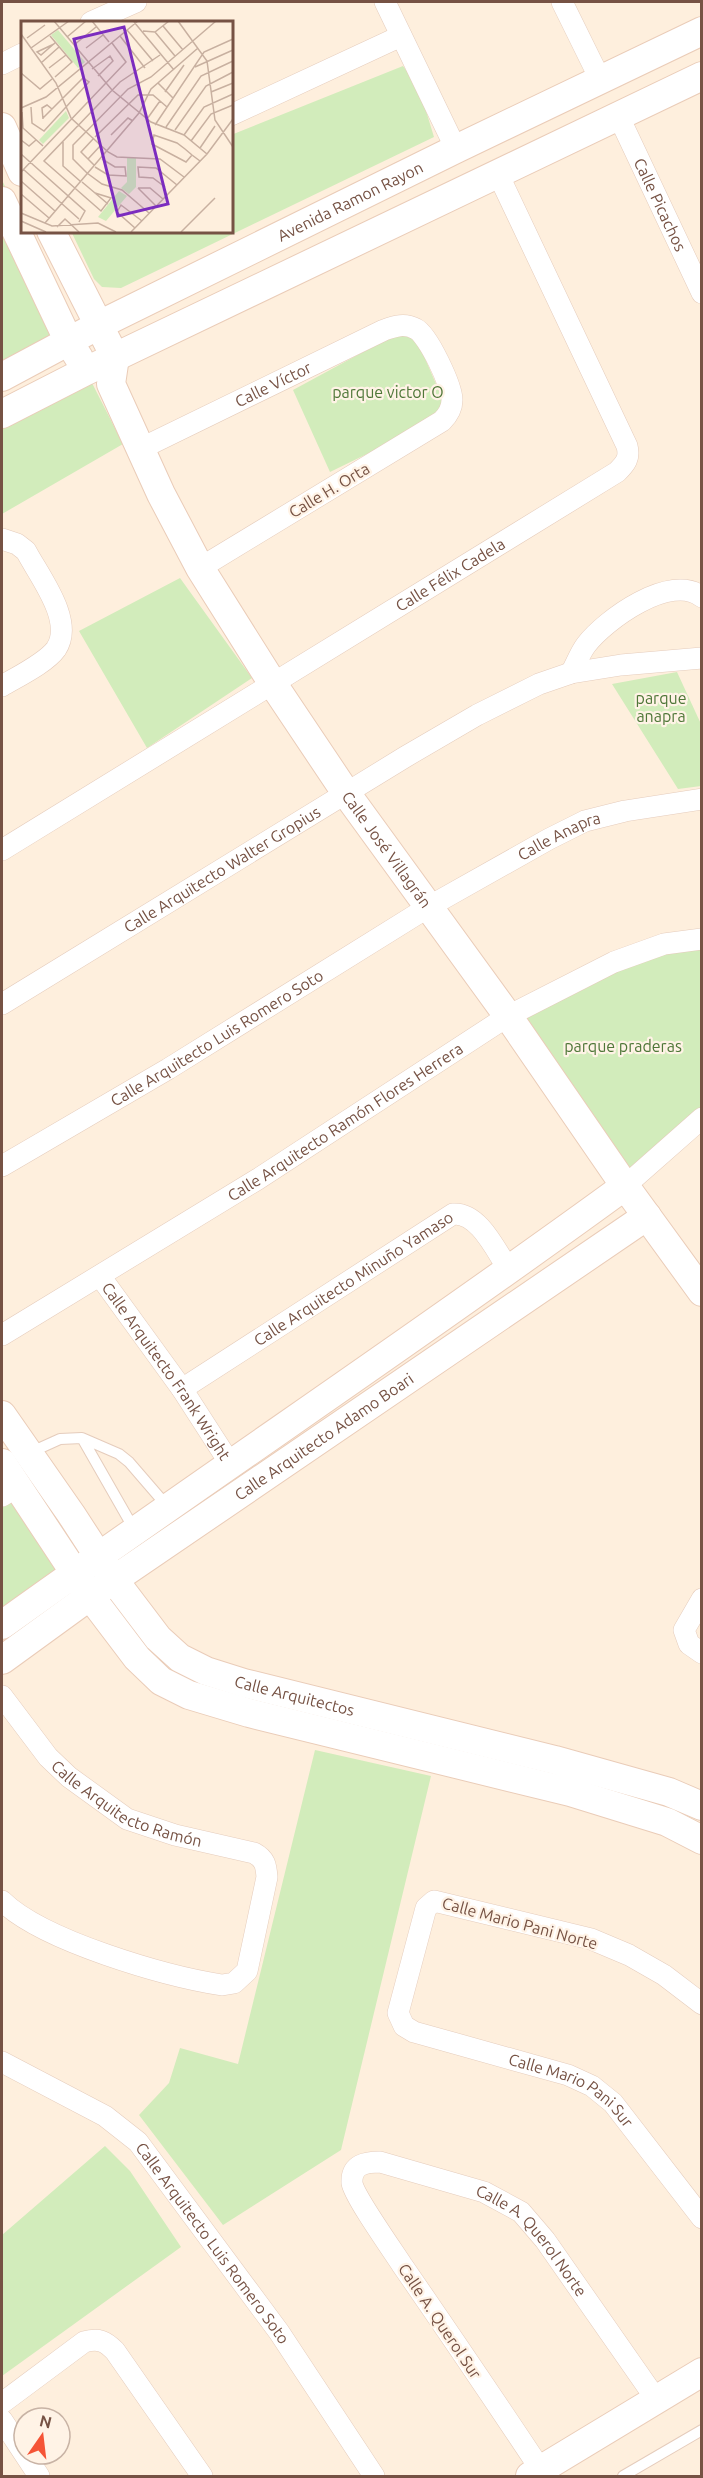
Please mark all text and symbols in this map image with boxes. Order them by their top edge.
inset map [21,21,232,232]
street label: Calle Picachos [631,155,690,254]
street label: Avenida Ramon Rayon [274,158,426,245]
street label: Calle Víctor [232,358,314,410]
park label: parque victor O [332,383,444,401]
street label: Calle H. Orta [286,459,372,521]
street label: Calle Félix Cadela [392,534,508,615]
park label: parque anapra [636,689,686,725]
street label: Calle José Villagrán [339,788,435,911]
street label: Calle Arquitecto Walter Gropius [121,802,323,936]
street label: Calle Anapra [514,808,602,864]
street label: Calle Arquitecto Luis Romero Soto [107,966,326,1110]
park label: parque praderas [564,1037,682,1055]
street label: Calle Arquitecto Ramón Flores Herrera [224,1039,466,1204]
street label: Calle Arquitecto Minuño Yamaso [250,1207,456,1349]
street label: Calle Arquitecto Frank Wright [98,1279,235,1464]
street label: Calle Arquitecto Adamo Boari [231,1369,417,1504]
street label: Calle Arquitectos [232,1672,356,1719]
street label: Calle Arquitecto Ramón [48,1756,204,1850]
street label: Calle Mario Pani Norte [440,1894,600,1952]
street label: Calle Mario Pani Sur [507,2050,637,2130]
street label: Calle Arquitecto Luis Romero Soto [132,2139,293,2347]
street label: Calle A. Querol Norte [474,2181,591,2300]
street label: Calle A. Querol Sur [395,2260,485,2382]
north arrow [12,2406,72,2466]
text: N [38,2411,54,2432]

